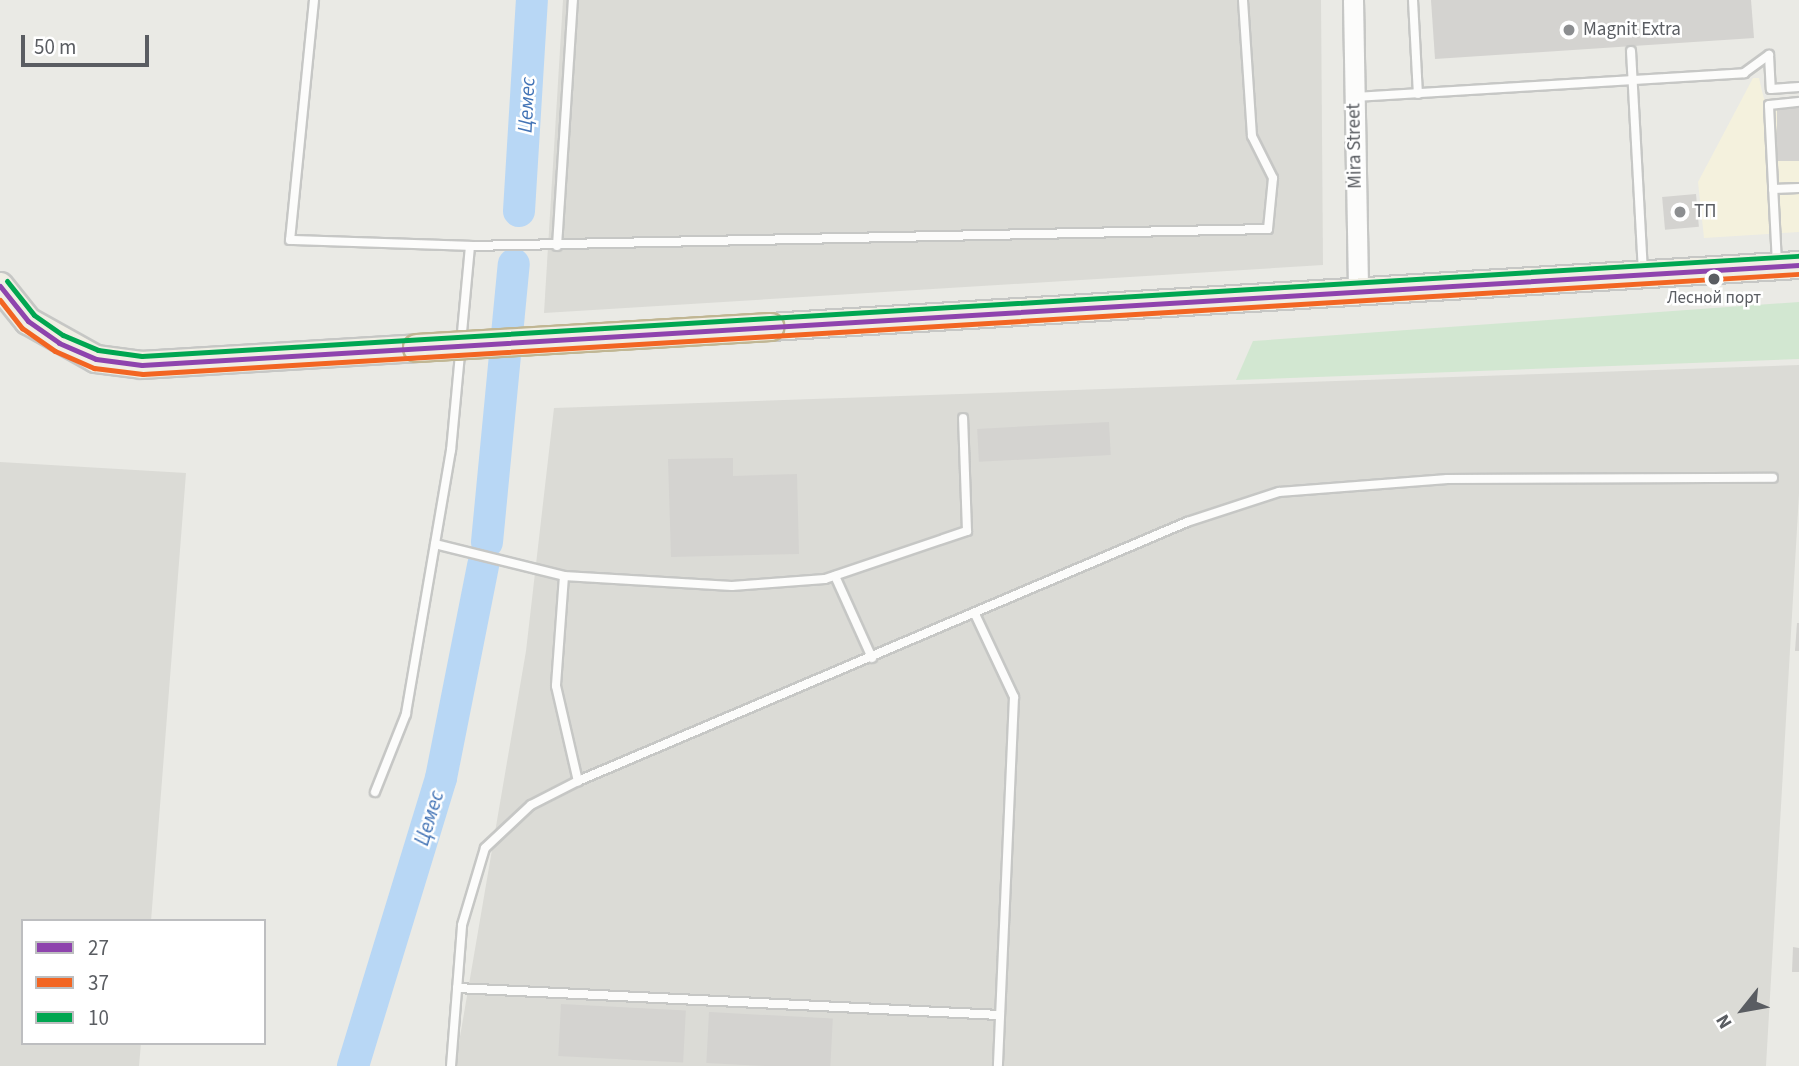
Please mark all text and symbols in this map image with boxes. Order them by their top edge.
place label: Magnit Extra [1583,19,1681,41]
scale bar [24,21,152,65]
marker: Magnit Extra [1561,22,1577,38]
text: 50 m [34,32,76,62]
water label: Цемес [512,76,540,134]
street label: Mira Street [1343,103,1367,189]
place label: ТП [1694,201,1716,223]
marker: ТП [1672,204,1688,220]
marker: Лесной порт [1707,272,1721,286]
place label: Лесной порт [1667,289,1761,309]
water label: Цемес [409,788,449,848]
legend [21,919,266,1045]
text: 27 [88,933,109,963]
text: 37 [88,968,109,998]
north arrow [1708,975,1778,1045]
text: 10 [88,1003,109,1033]
text: N [1710,1009,1739,1033]

